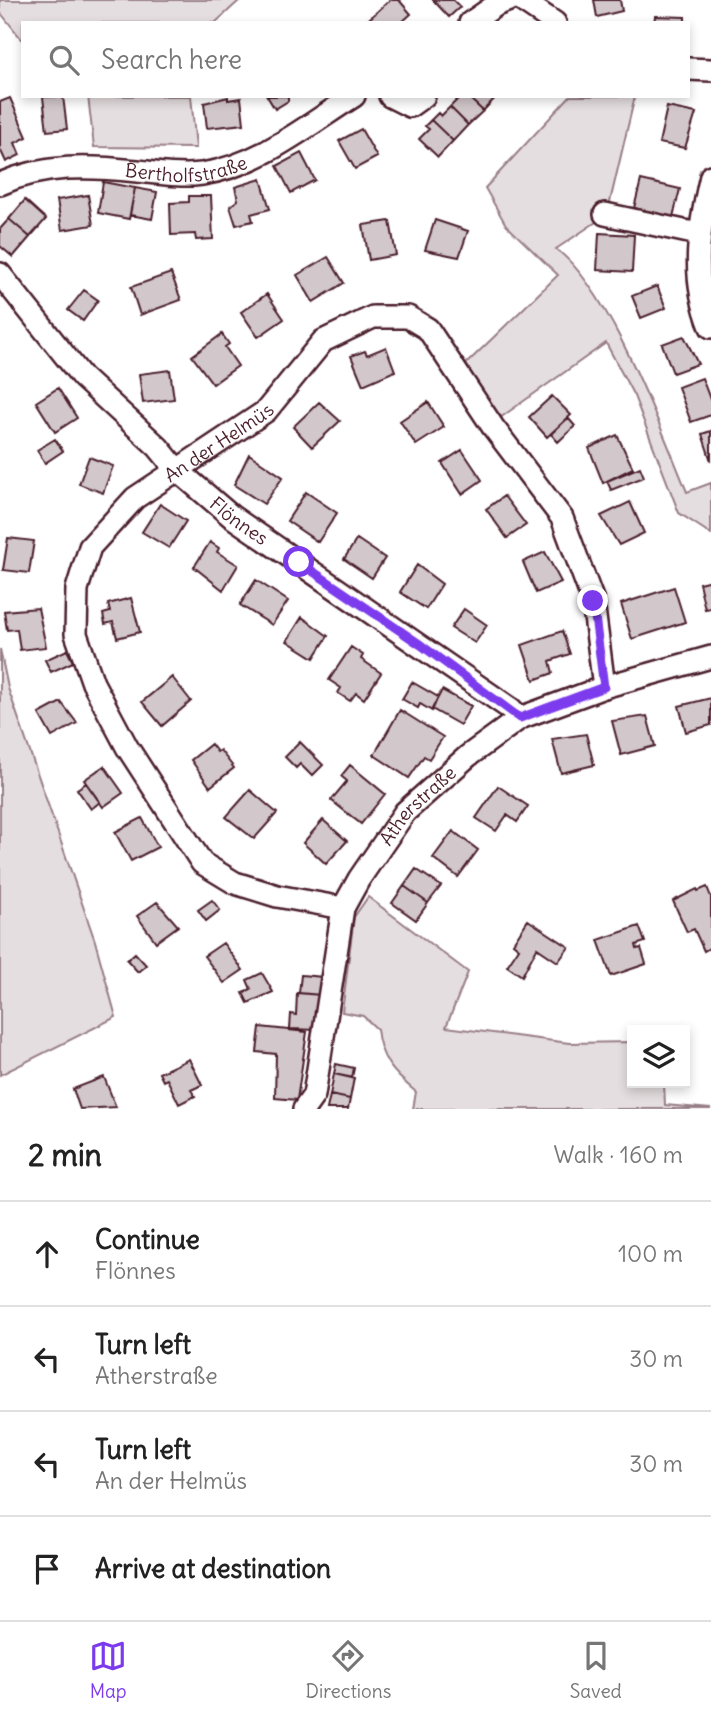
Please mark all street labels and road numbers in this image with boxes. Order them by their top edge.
street label: Bertholfstraße [124,150,250,187]
street label: An der Helmüs [160,399,279,487]
street label: Flönnes [205,491,273,550]
street label: Atherstraße [374,761,461,850]

